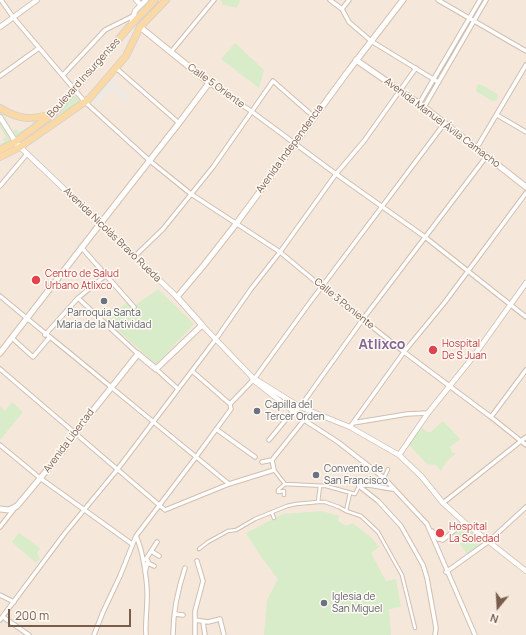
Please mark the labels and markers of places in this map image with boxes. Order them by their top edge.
place label: Centro de Salud Urbano Atlixco [45,268,119,292]
marker: Centro de Salud Urbano Atlixco [30,274,42,286]
marker: Parroquia Santa Maria de la Natividad [99,296,109,306]
place label: Parroquia Santa Maria de la Natividad [57,307,151,330]
place label: Hospital De S Juan [442,338,487,362]
marker: Hospital De S Juan [427,344,439,356]
place label: Capilla del Tercer Orden [265,399,325,422]
marker: Capilla del Tercer Orden [252,406,262,416]
place label: Convento de San Francisco [324,463,388,486]
marker: Convento de San Francisco [311,470,321,480]
place label: Hospital La Soledad [449,521,499,544]
marker: Hospital La Soledad [434,527,446,539]
place label: Iglesia de San Miguel [332,591,382,614]
marker: Iglesia de San Miguel [319,598,329,608]

